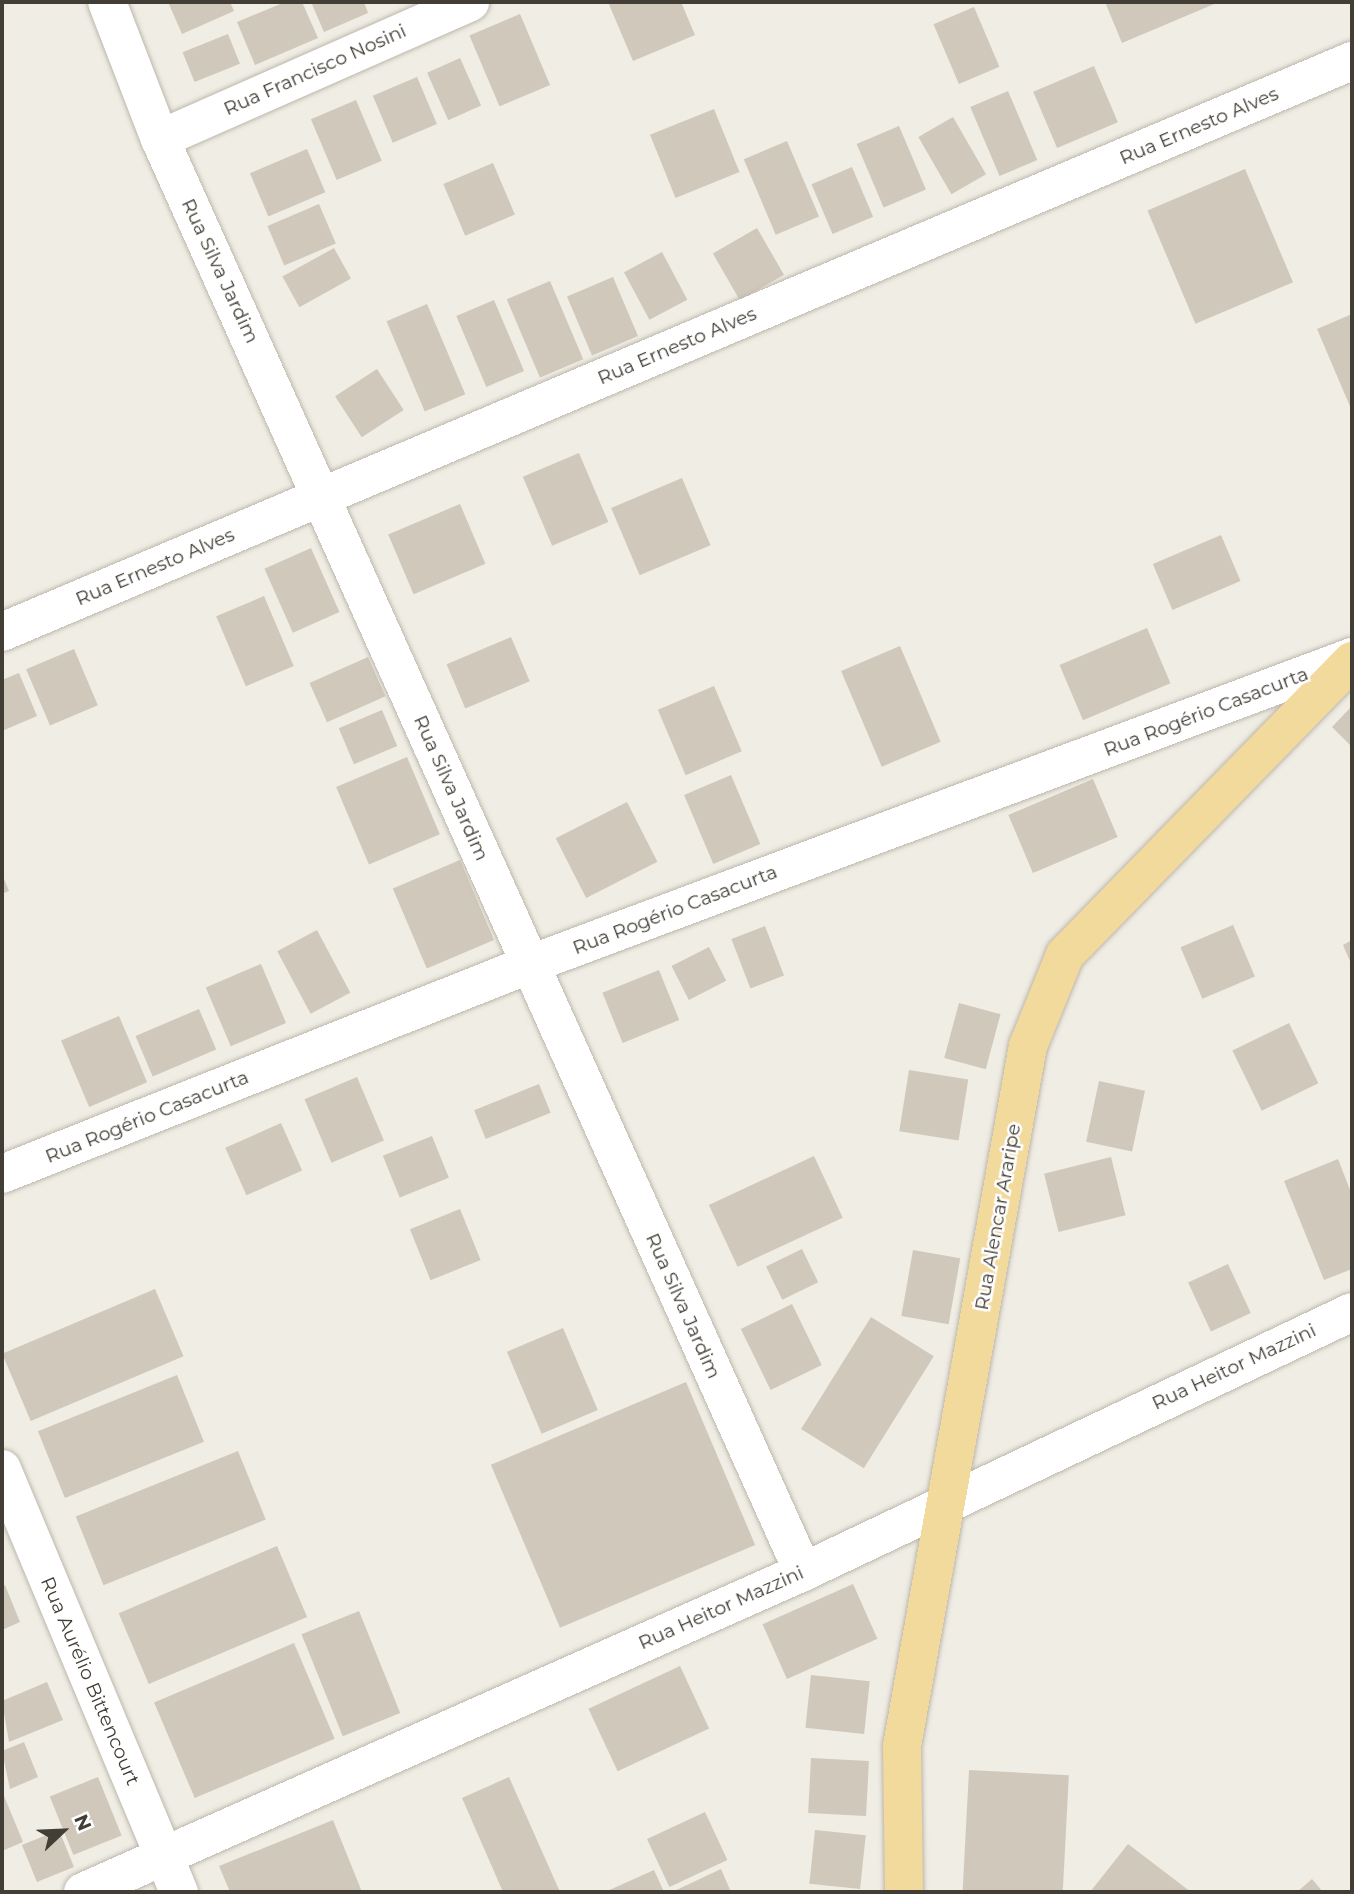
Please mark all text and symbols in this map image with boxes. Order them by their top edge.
street label: Rua Francisco Nosini [220,19,410,121]
street label: Rua Ernesto Alves [1116,82,1282,170]
street label: Rua Silva Jardim [176,195,264,347]
street label: Rua Ernesto Alves [594,302,760,390]
street label: Rua Ernesto Alves [72,523,238,611]
street label: Rua Rogério Casacurta [1101,662,1311,762]
street label: Rua Silva Jardim [409,712,493,864]
street label: Rua Rogério Casacurta [570,860,780,960]
street label: Rua Rogério Casacurta [42,1066,252,1168]
street label: Rua Alencar Araripe [970,1122,1026,1312]
street label: Rua Silva Jardim [641,1230,725,1382]
street label: Rua Heitor Mazzini [1148,1319,1320,1415]
street label: Rua Heitor Mazzini [635,1561,807,1655]
street label: Rua Aurélio Bittencourt [36,1573,144,1789]
north arrow [28,1796,98,1866]
text: N [69,1811,96,1834]

